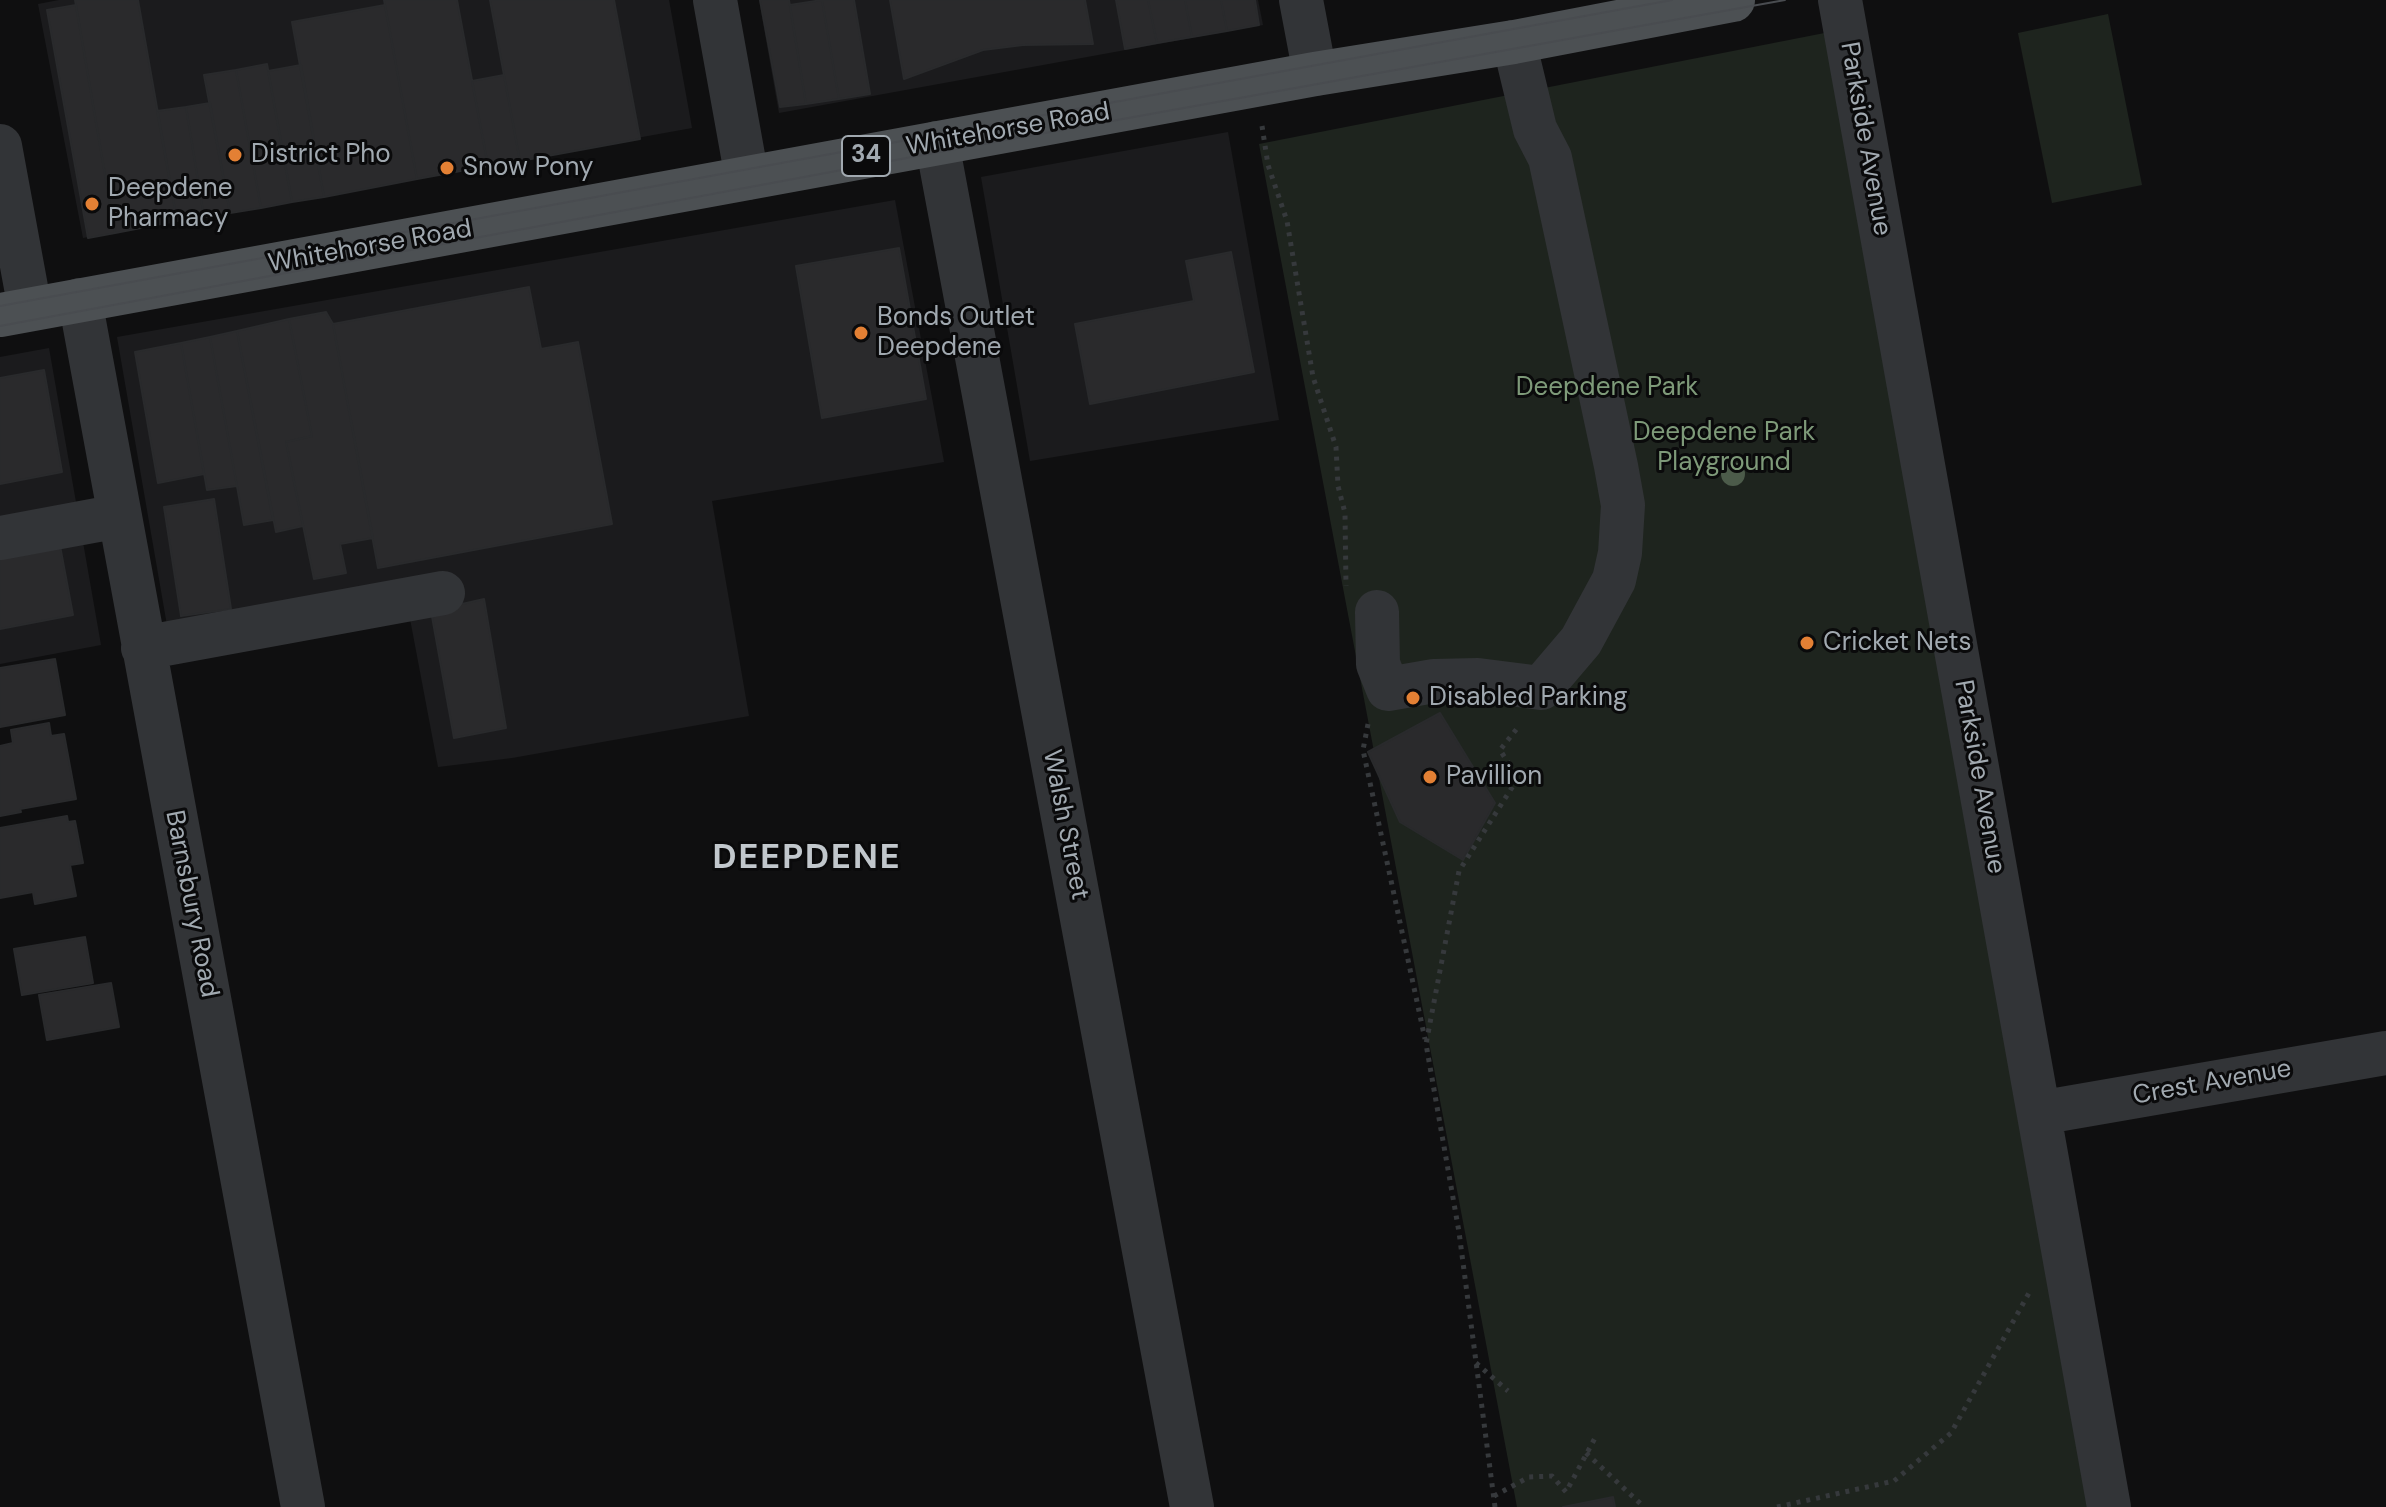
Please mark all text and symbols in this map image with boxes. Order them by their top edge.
street label: Parkside Avenue [1833,40,1897,238]
street label: Whitehorse Road [904,97,1112,163]
road number: 34 [842,136,890,176]
place label: District Pho [251,139,391,171]
marker: District Pho [226,146,244,164]
place label: Snow Pony [463,152,593,184]
marker: Snow Pony [438,159,456,177]
place label: Deepdene Pharmacy [108,173,232,234]
marker: Deepdene Pharmacy [83,195,101,213]
street label: Whitehorse Road [266,214,474,280]
place label: Bonds Outlet Deepdene [877,302,1035,364]
marker: Bonds Outlet Deepdene [852,324,870,342]
park label: Deepdene Park [1516,372,1698,404]
park label: Deepdene Park Playground [1633,417,1815,478]
place label: Cricket Nets [1823,627,1972,659]
marker: Cricket Nets [1798,634,1816,652]
street label: Parkside Avenue [1947,678,2011,876]
place label: Disabled Parking [1429,682,1627,714]
marker: Disabled Parking [1404,689,1422,707]
street label: Walsh Street [1035,747,1095,903]
place label: Pavillion [1446,761,1542,793]
marker: Pavillion [1421,768,1439,786]
street label: Barnsbury Road [158,808,224,1000]
district label: DEEPDENE [712,839,902,879]
street label: Crest Avenue [2130,1054,2294,1112]

